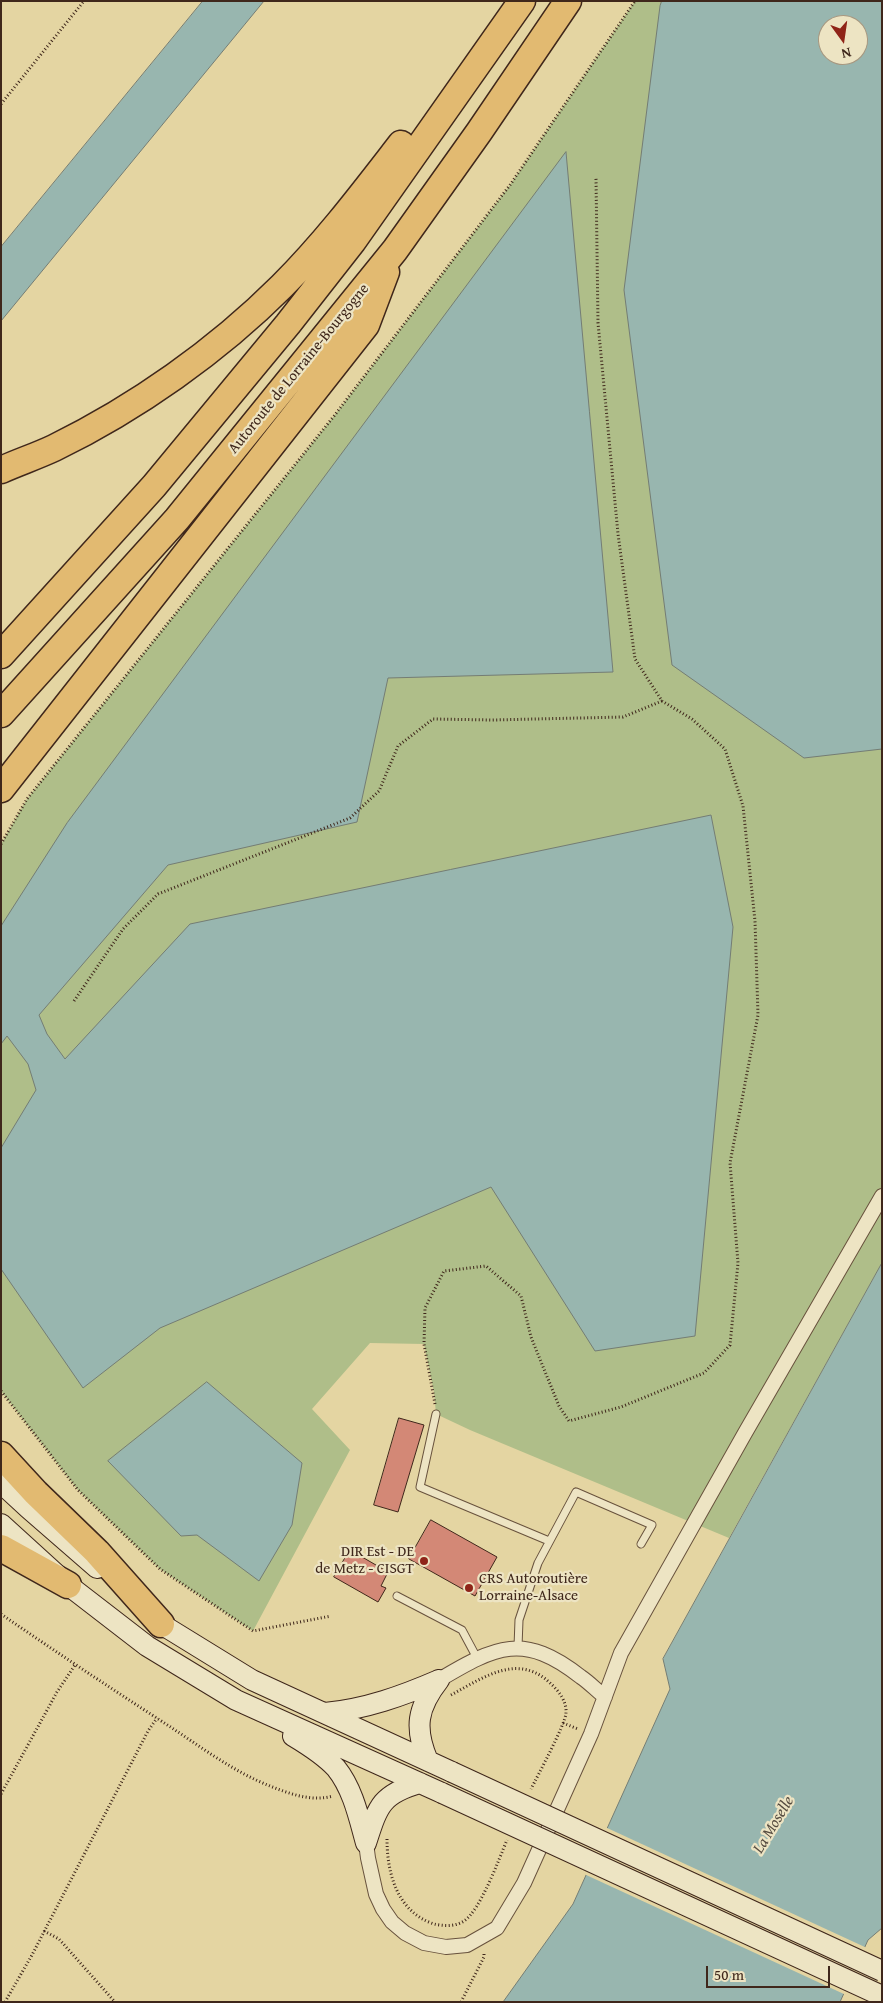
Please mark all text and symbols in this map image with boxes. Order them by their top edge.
north arrow [818,15,868,65]
text: N [839,43,853,64]
street label: Autoroute de Lorraine-Bourgogne [225,280,373,458]
place label: DIR Est - DE de Metz - CISGT [315,1543,414,1578]
marker: DIR Est - DE de Metz - CISGT [418,1555,430,1567]
place label: CRS Autoroutière Lorraine-Alsace [479,1570,588,1605]
marker: CRS Autoroutière Lorraine-Alsace [463,1582,475,1594]
water label: La Moselle [749,1793,799,1857]
scale bar [708,1956,832,1988]
text: 50 m [714,1964,744,1985]

